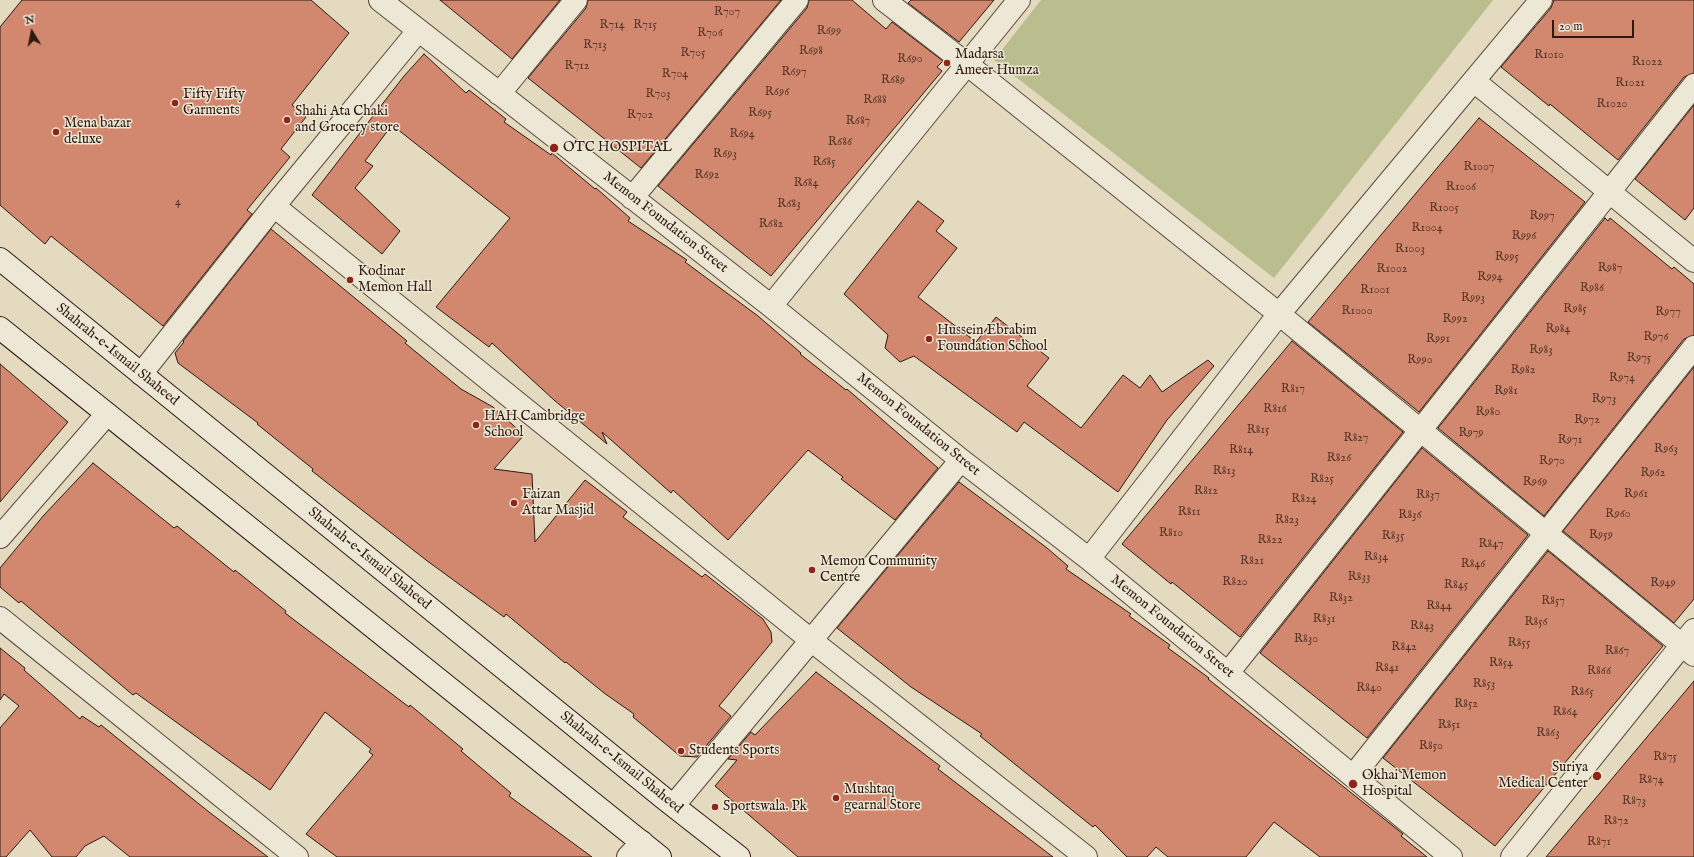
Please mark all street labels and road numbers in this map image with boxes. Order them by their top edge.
street label: Memon Foundation Street [599,169,731,277]
street label: Shahrah-e-Ismail Shaheed [52,300,182,410]
street label: Memon Foundation Street [853,370,983,480]
street label: Shahrah-e-Ismail Shaheed [304,504,434,614]
street label: Memon Foundation Street [1107,572,1237,682]
street label: Shahrah-e-Ismail Shaheed [556,708,686,818]

